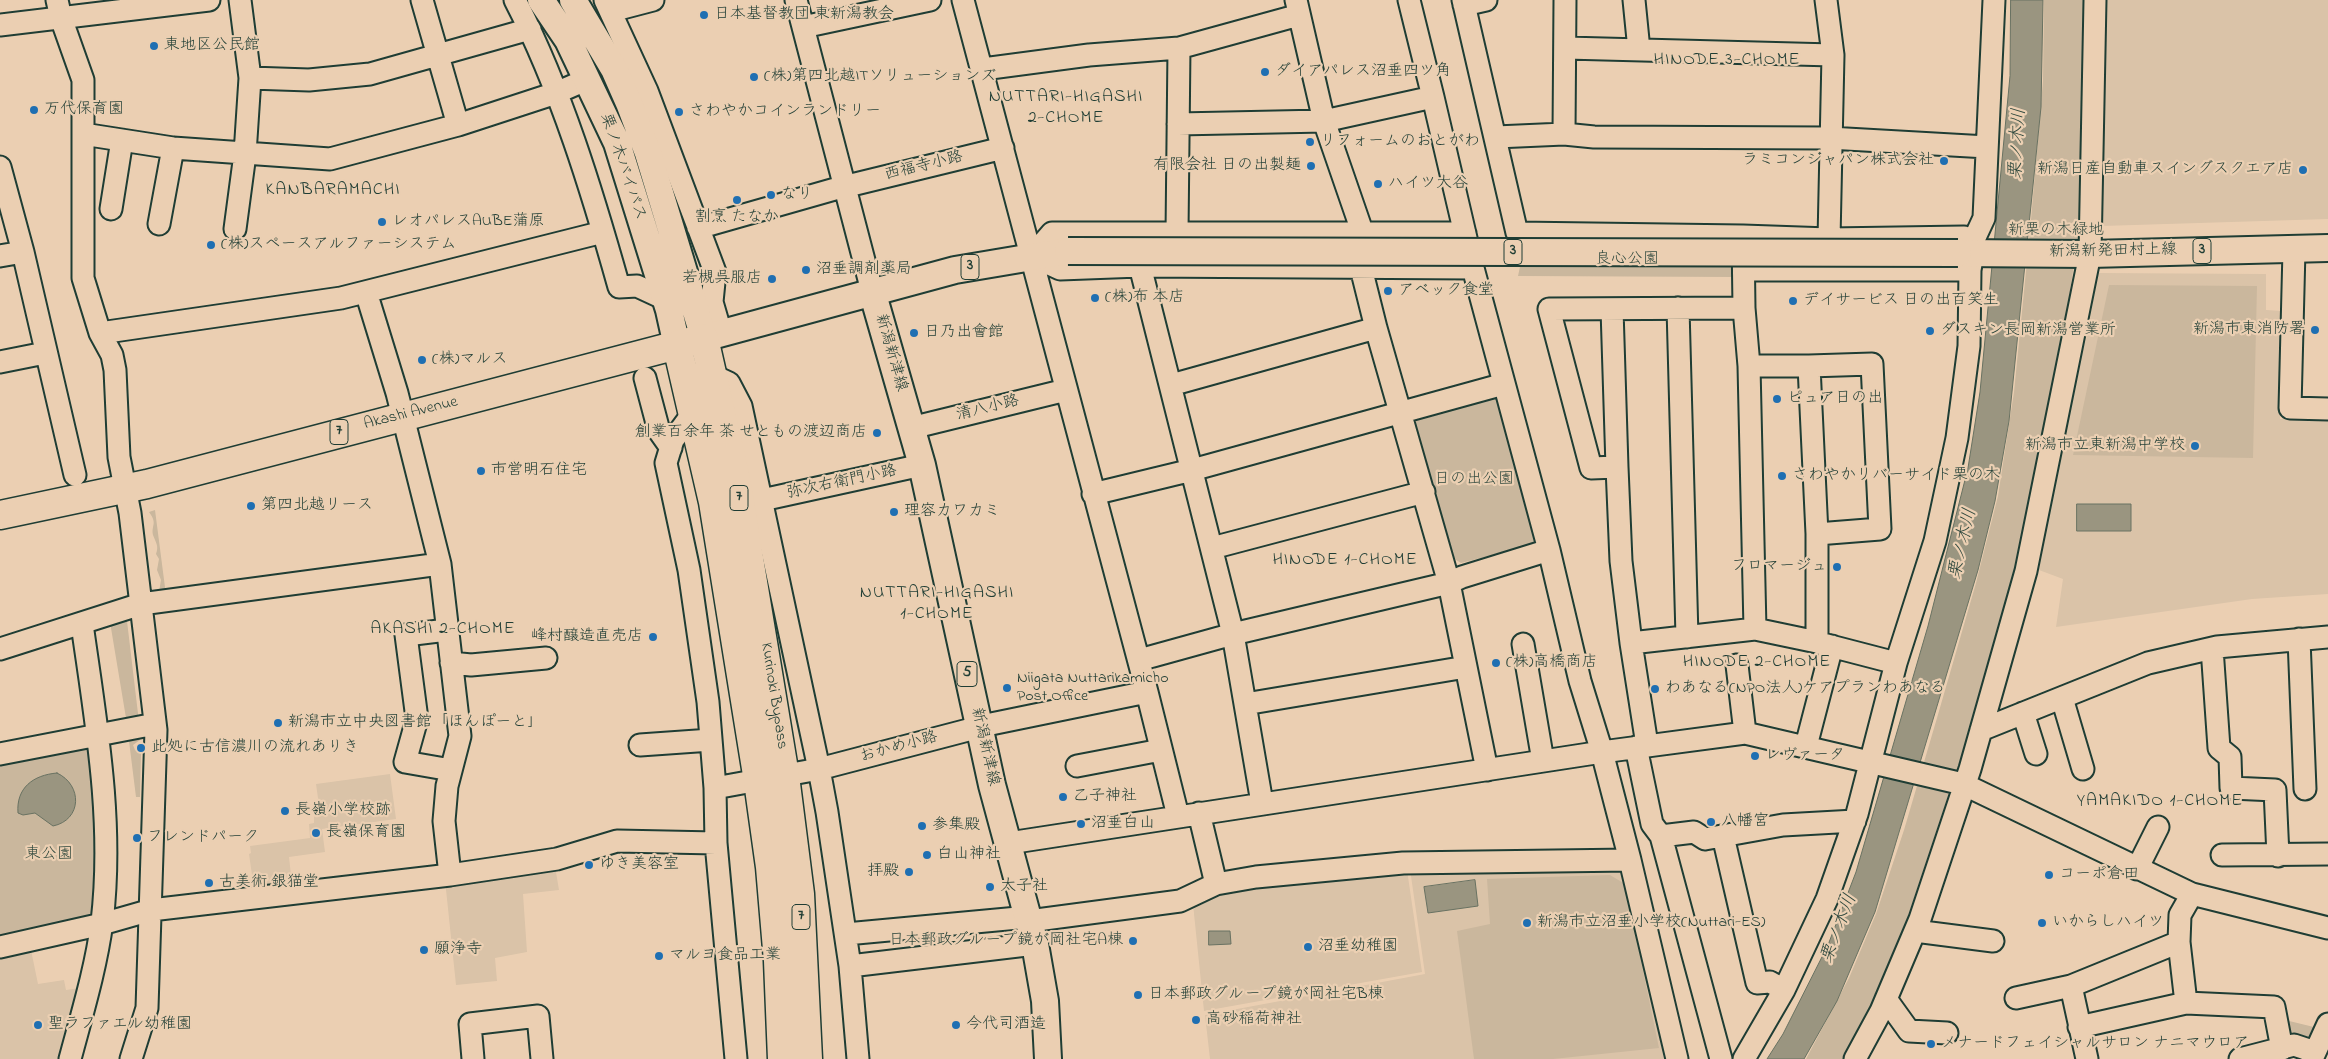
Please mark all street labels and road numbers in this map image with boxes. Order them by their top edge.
street label: 栗ノ木バイパス [595,111,649,223]
street label: 西福寺小路 [883,148,965,186]
road number: 3 [2193,238,2211,264]
road number: 3 [1504,240,1522,264]
street label: 新潟新発田村上線 [2049,241,2177,263]
road number: 3 [961,254,979,280]
street label: 新潟新津線 [870,312,910,394]
street label: 清八小路 [955,392,1021,426]
street label: Akashi Avenue [362,393,460,435]
road number: 7 [330,420,348,444]
street label: 弥次右衛門小路 [785,462,899,504]
road number: 7 [730,486,748,510]
street label: Kurinoki Bypass [755,641,791,751]
road number: 5 [957,662,977,686]
street label: 新潟新津線 [966,706,1002,788]
street label: おかめ小路 [858,728,940,768]
road number: 7 [792,904,810,930]

